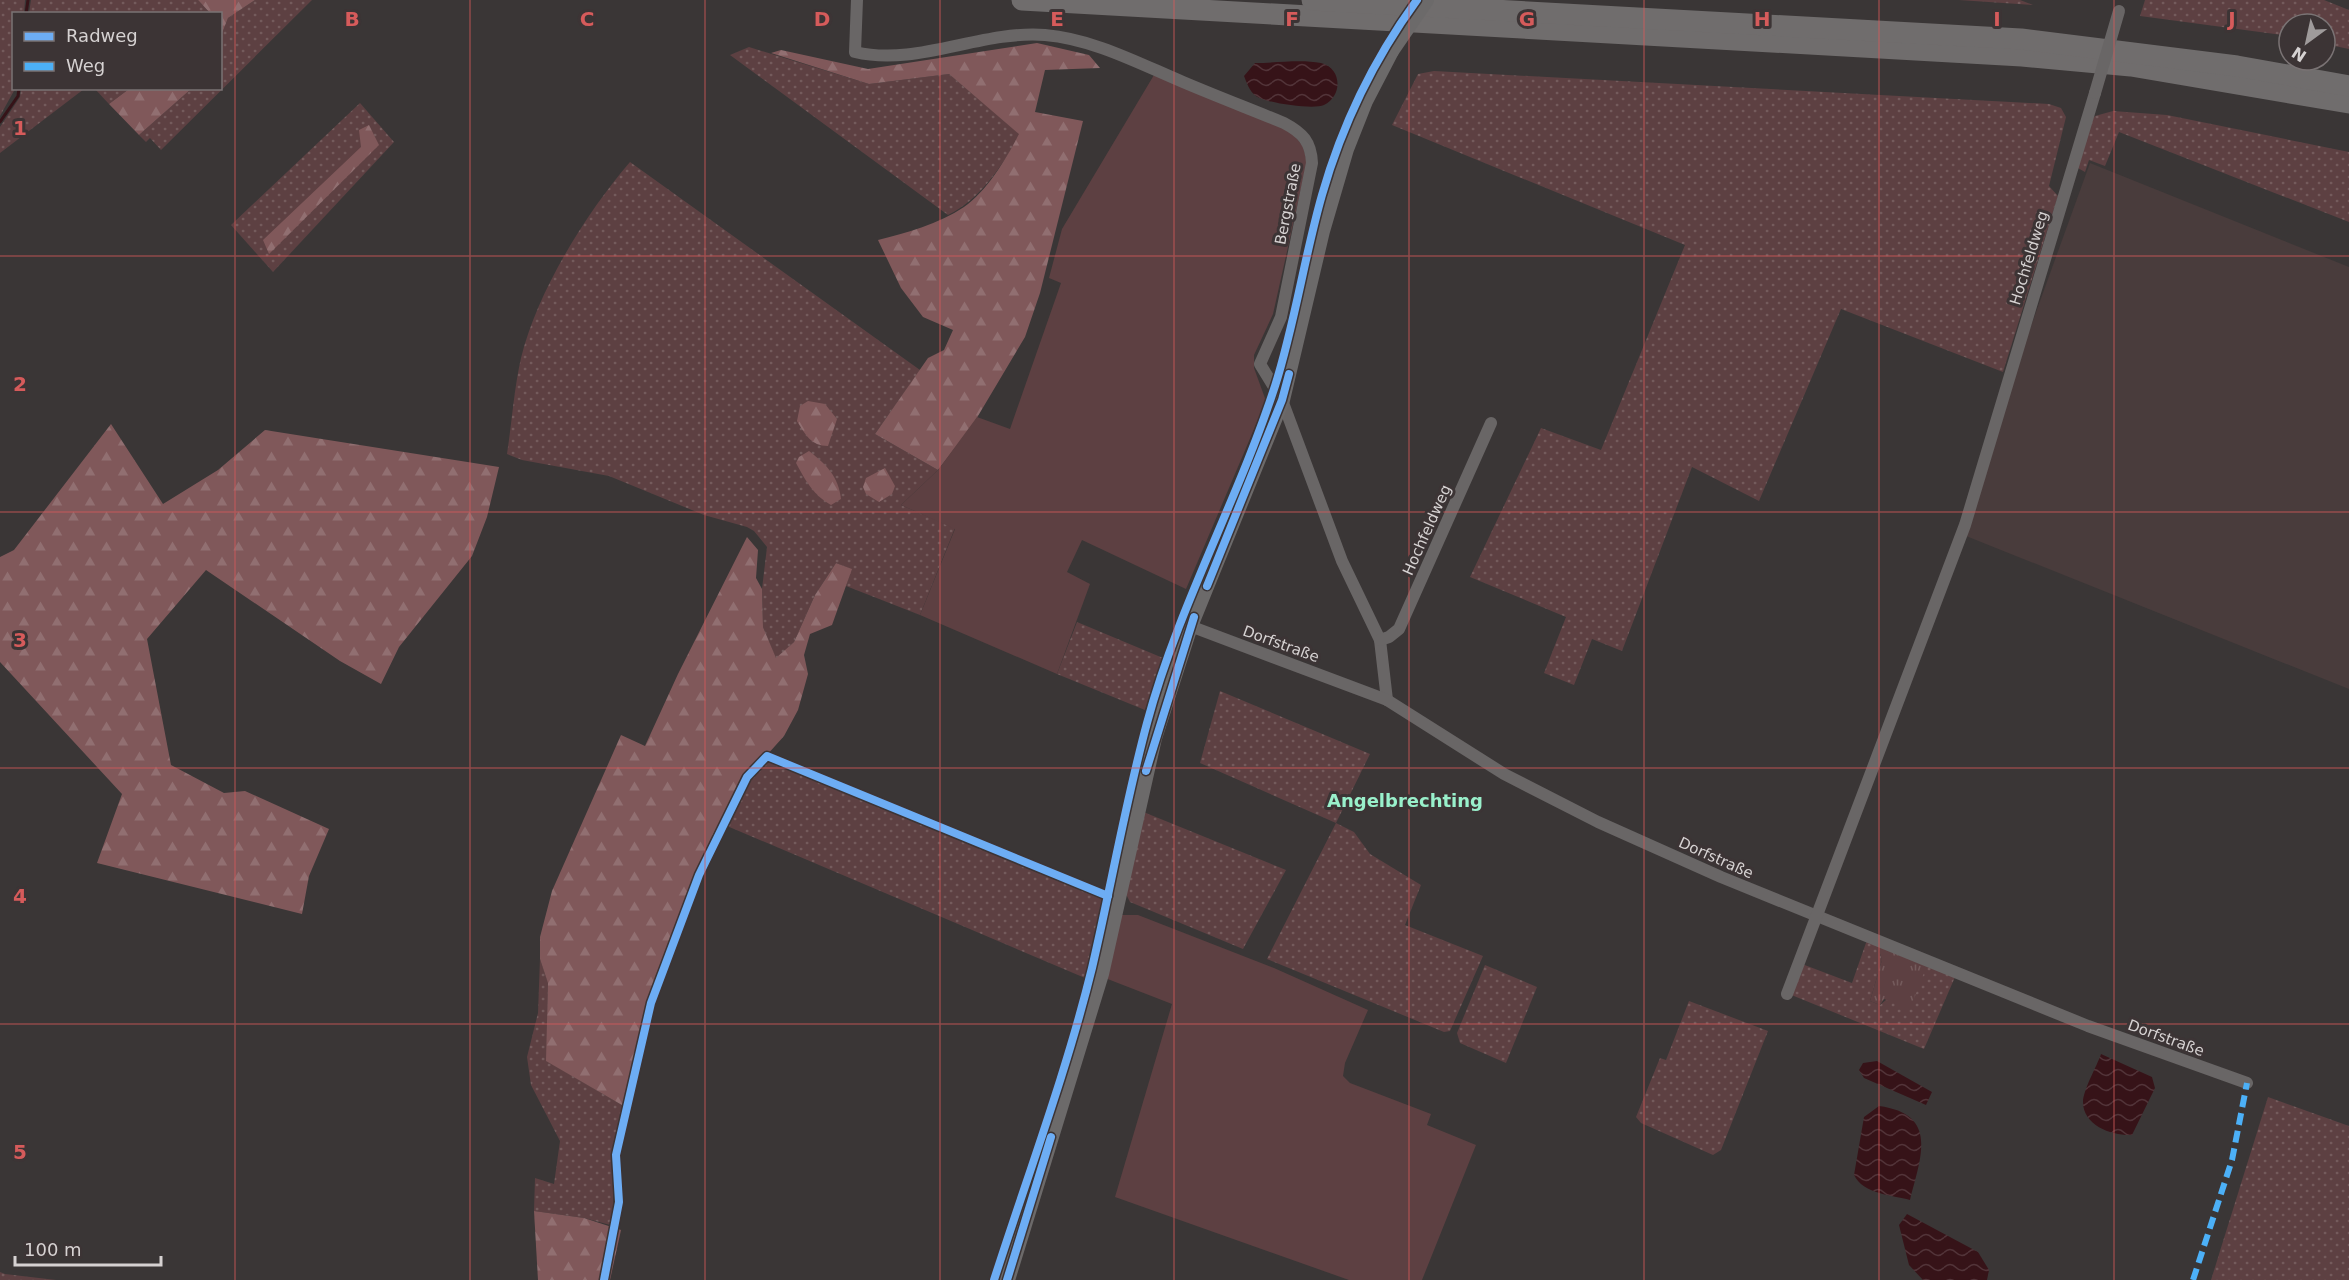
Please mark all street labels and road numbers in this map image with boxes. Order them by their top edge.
street label: Bergstraße [1271,162,1305,246]
street label: Hochfeldweg [2006,209,2052,307]
street label: Hochfeldweg [1399,482,1455,578]
street label: Dorfstraße [1240,622,1322,666]
street label: Dorfstraße [1676,834,1756,882]
street label: Dorfstraße [2125,1016,2207,1060]

